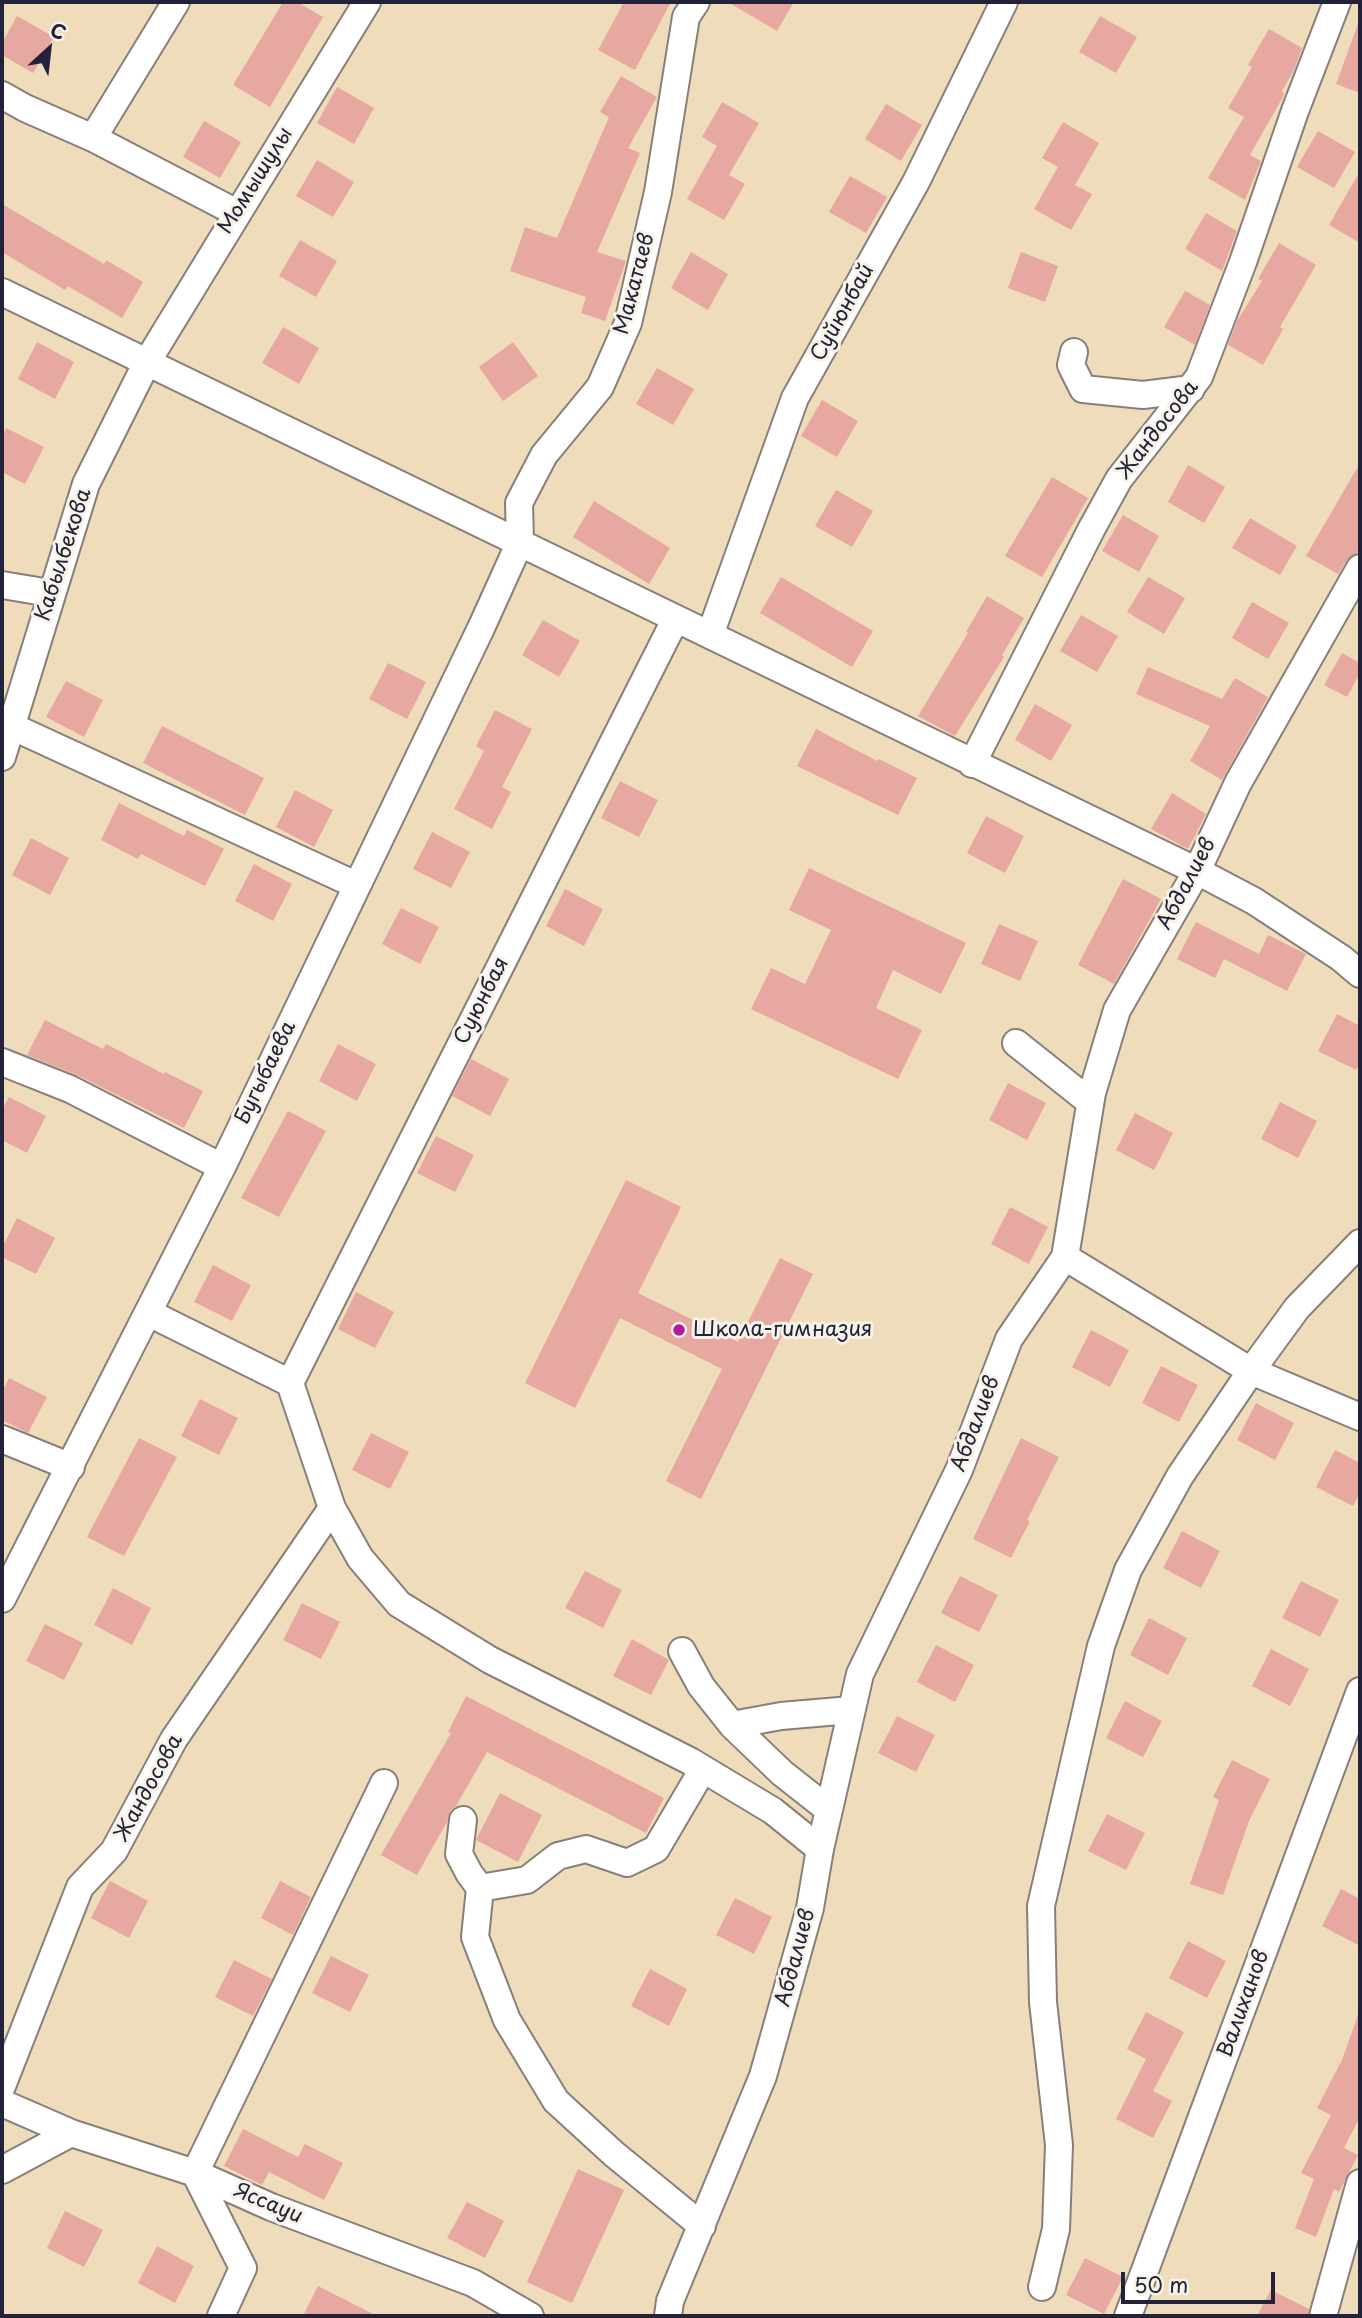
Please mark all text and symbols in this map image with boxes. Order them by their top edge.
north arrow [14,14,84,84]
text: С [46,15,71,46]
street label: Момышулы [213,123,299,239]
street label: Макатаев [609,231,661,337]
street label: Суйюнбай [806,260,880,366]
street label: Жандосова [1112,376,1204,484]
street label: Кабылбекова [31,486,97,624]
street label: Абдалиев [1152,834,1222,934]
street label: Суюнбая [449,953,515,1049]
street label: Бугыбаева [230,1017,302,1129]
place label: Школа-гимназия [693,1317,872,1343]
marker: Школа-гимназия [671,1322,687,1338]
street label: Абдалиев [946,1373,1006,1475]
street label: Жандосова [109,1730,189,1846]
street label: Абдалиев [771,1906,821,2010]
street label: Валиханов [1213,1947,1275,2061]
street label: Яссауи [230,2178,306,2230]
scale bar [1124,2258,1278,2302]
text: 50 m [1134,2268,1188,2300]

